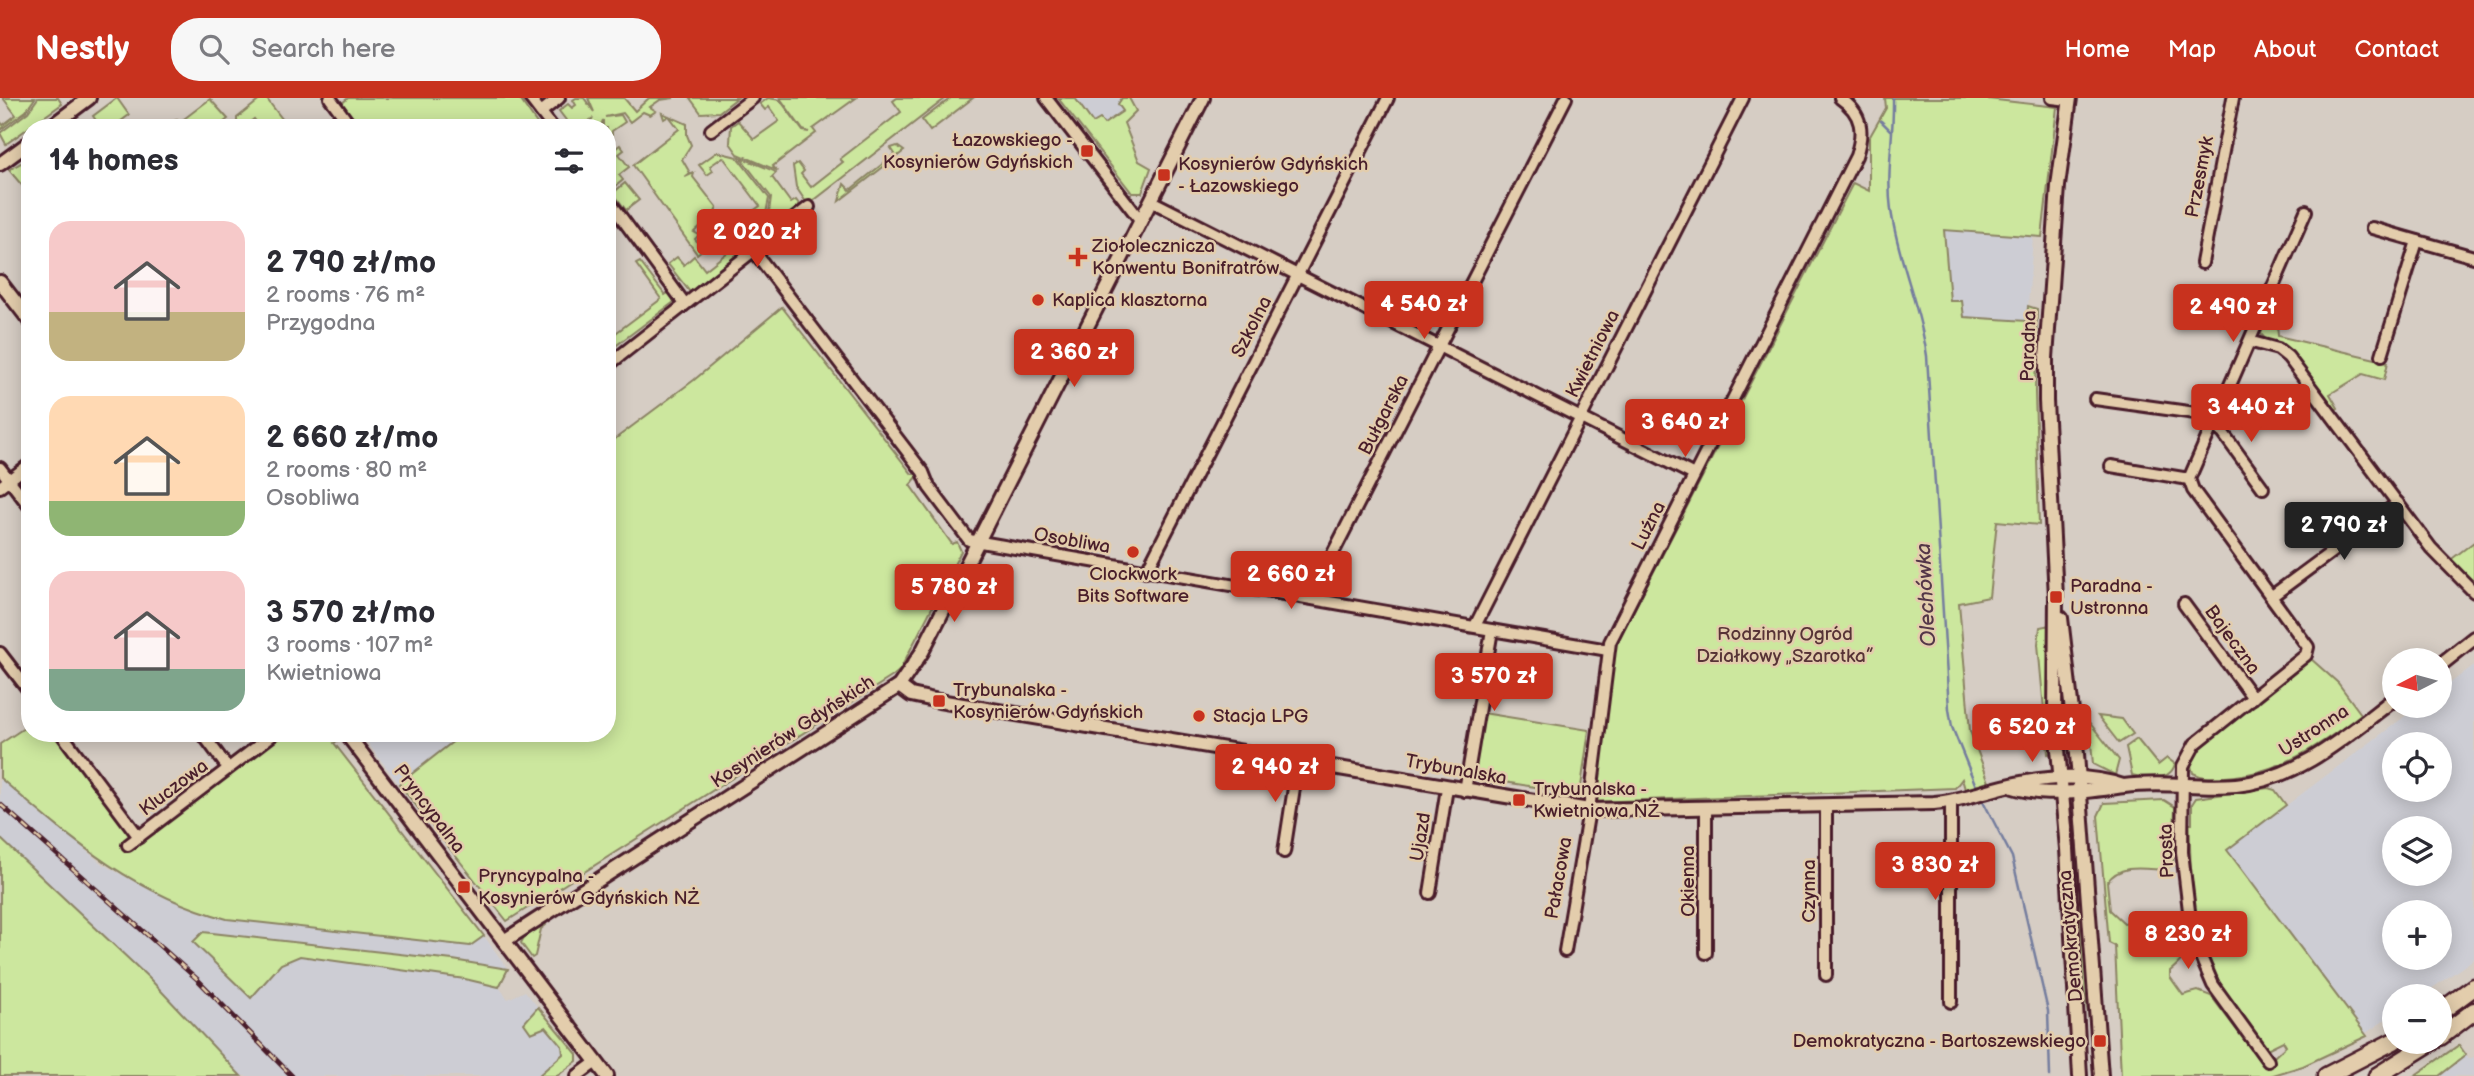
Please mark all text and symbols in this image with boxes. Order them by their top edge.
search box [171,18,661,81]
text: Nestly [35,29,129,69]
icon: search [195,30,233,68]
text: Search here [251,34,395,65]
text: Home [2065,35,2130,64]
text: Map [2168,35,2216,64]
text: About [2254,35,2316,64]
text: Contact [2354,35,2439,64]
place label: Łazowskiego - Kosynierów Gdyńskich [883,129,1073,174]
street label: Przesmyk [2181,134,2219,220]
icon: filters [550,142,588,180]
text: 14 homes [49,143,178,179]
marker: Łazowskiego - Kosynierów Gdyńskich [1079,143,1095,159]
place label: Kosynierów Gdyńskich - Łazowskiego [1178,153,1368,198]
marker: Kosynierów Gdyńskich - Łazowskiego [1156,167,1172,183]
pin: 2 020 zł [685,209,829,269]
text: 2 020 zł [713,218,801,246]
place label: Ziołolecznicza Konwentu Bonifratrów [1091,235,1280,280]
text: 2 790 zł/mo [266,245,436,281]
icon: home [105,249,189,333]
marker: Ziołolecznicza Konwentu Bonifratrów [1070,249,1086,265]
text: 2 rooms · 76 m² [266,281,425,309]
pin: 4 540 zł [1352,282,1496,341]
pin: 2 490 zł [2161,285,2305,344]
place label: Kaplica klasztorna [1052,289,1208,312]
text: 4 540 zł [1380,290,1468,318]
marker: Kaplica klasztorna [1030,292,1046,308]
street label: Szkolna [1227,292,1277,362]
text: 2 490 zł [2189,293,2277,321]
street label: Kwietniowa [1561,306,1625,402]
text: Przygodna [266,309,375,337]
street label: Paradna [2016,310,2042,382]
pin: 2 360 zł [1002,330,1146,389]
text: 2 360 zł [1030,338,1118,366]
street label: Bułgarska [1354,371,1414,459]
pin: 3 440 zł [2179,384,2323,444]
text: 3 440 zł [2207,393,2295,421]
pin: 3 640 zł [1613,400,1757,459]
text: 3 640 zł [1641,408,1729,436]
text: 2 660 zł/mo [266,420,438,456]
icon: home [105,424,189,508]
text: 2 rooms · 80 m² [266,456,427,484]
text: Osobliwa [266,484,360,512]
street label: Luźna [1627,498,1671,554]
pin: 2 790 zł [2272,503,2416,562]
text: 2 790 zł [2301,511,2387,539]
street label: Osobliwa [1032,523,1112,559]
water label: Olechówka [1911,542,1941,648]
marker: Clockwork Bits Software [1125,544,1141,560]
pin: 2 660 zł [1219,552,1363,611]
text: 2 660 zł [1247,560,1335,588]
place label: Clockwork Bits Software [1077,563,1189,608]
pin: 5 780 zł [882,564,1026,624]
text: 5 780 zł [911,573,997,601]
place label: Paradna - Ustronna [2070,575,2153,620]
marker: Paradna - Ustronna [2048,589,2064,605]
text: 3 570 zł/mo [266,595,435,631]
icon: home [105,599,189,683]
street label: Bajeczna [2199,601,2265,679]
park label: Rodzinny Ogród Działkowy „Szarotka” [1696,623,1874,668]
text: 3 rooms · 107 m² [266,631,433,659]
north arrow [2382,648,2452,718]
map controls [2382,648,2452,1054]
pin: 3 570 zł [1422,654,1566,713]
text: Kwietniowa [266,659,382,687]
text: 3 570 zł [1451,662,1537,690]
street label: Kosynierów Gdyńskich [707,671,879,793]
place label: Trybunalska - Kosynierów Gdyńskich [953,679,1143,724]
marker: Trybunalska - Kosynierów Gdyńskich [931,693,947,709]
street label: Ustronna [2275,700,2353,762]
pin: 6 520 zł [1960,704,2104,764]
place label: Stacja LPG [1213,705,1308,728]
marker: Stacja LPG [1191,708,1207,724]
text: 6 520 zł [1988,713,2076,741]
button: locate [2382,732,2452,802]
pin: 2 940 zł [1203,744,1347,804]
street label: Trybunalska [1403,750,1509,790]
text: 2 940 zł [1231,753,1319,781]
street label: Kluczowa [135,755,213,821]
street label: Pryncypalna [388,760,470,858]
place label: Trybunalska - Kwietniowa NŻ [1533,778,1660,823]
marker: Trybunalska - Kwietniowa NŻ [1511,792,1527,808]
street label: Ujazd [1406,811,1436,863]
button: layers [2382,816,2452,886]
street label: Prosta [2155,823,2179,879]
street label: Pałacowa [1540,835,1578,921]
pin: 3 830 zł [1863,842,2007,902]
street label: Okienna [1677,845,1700,917]
text: 3 830 zł [1891,851,1979,879]
street label: Czynna [1798,859,1821,923]
place label: Pryncypalna - Kosynierów Gdyńskich NŻ [478,865,700,910]
street label: Demokratyczna [2054,869,2088,1003]
marker: Pryncypalna - Kosynierów Gdyńskich NŻ [456,879,472,895]
button: + [2382,900,2452,970]
pin: 8 230 zł [2116,912,2260,971]
text: 8 230 zł [2144,920,2232,948]
button: − [2382,984,2452,1054]
place label: Demokratyczna - Bartoszewskiego [1793,1030,2086,1053]
marker: Demokratyczna - Bartoszewskiego [2092,1033,2108,1049]

